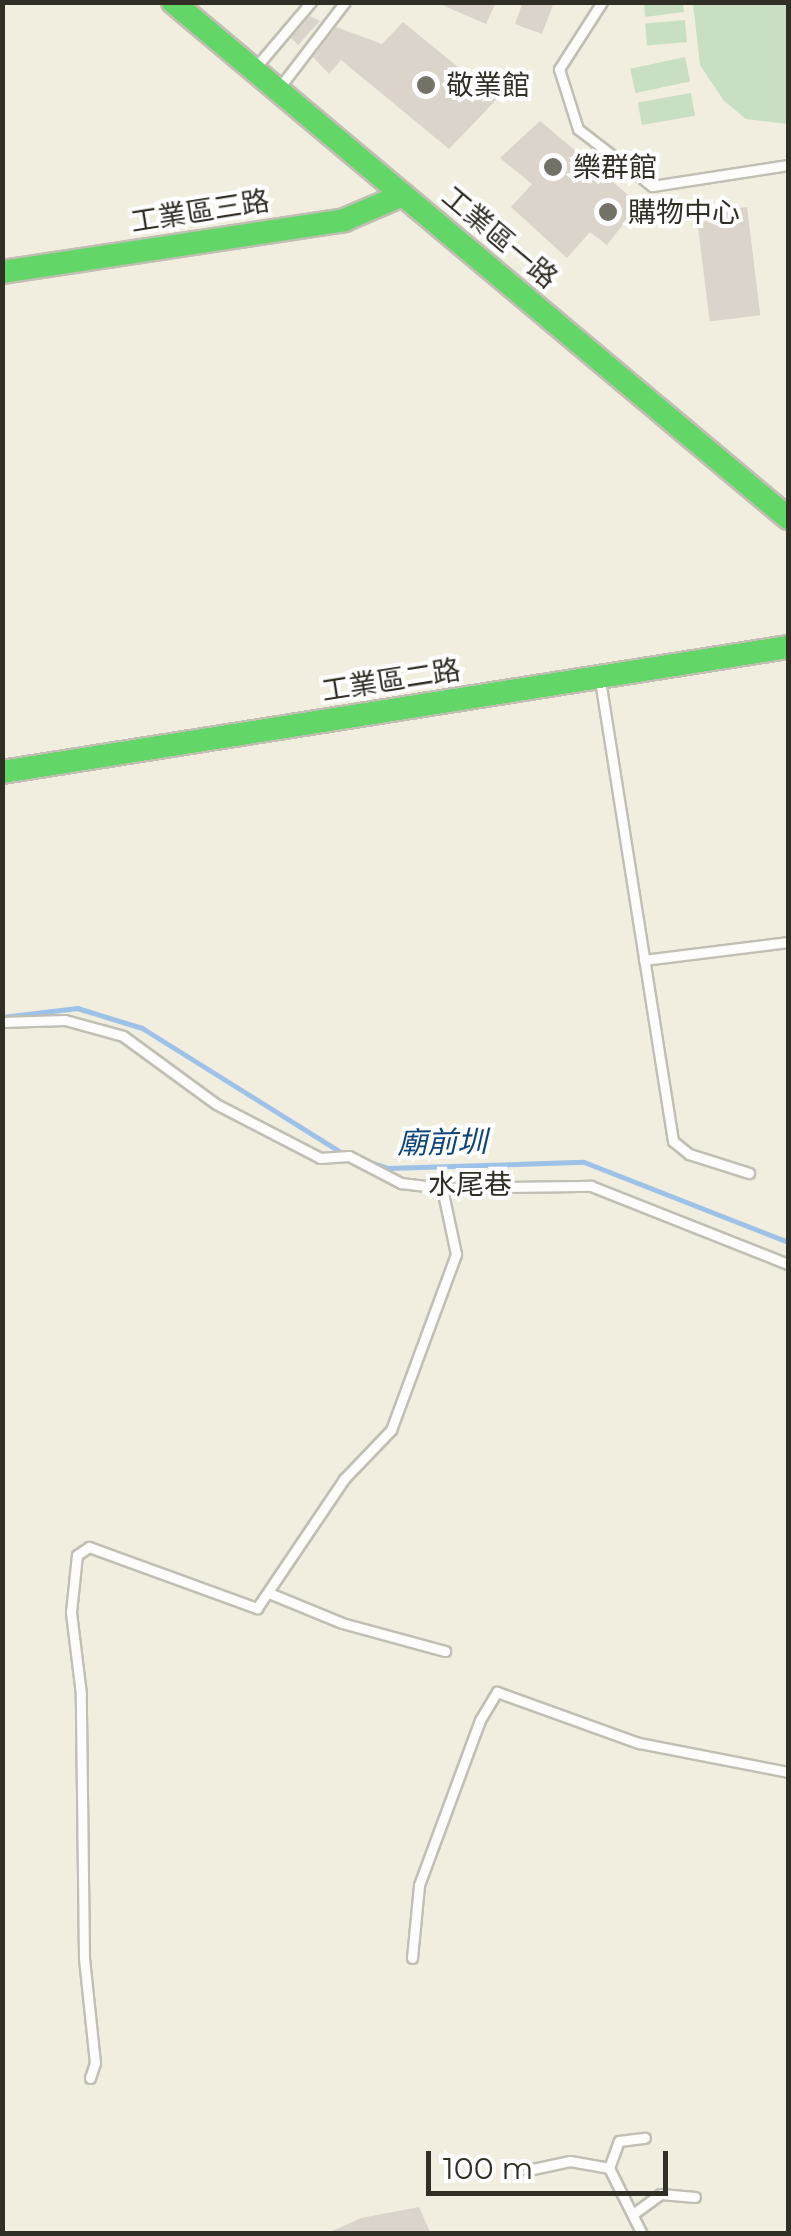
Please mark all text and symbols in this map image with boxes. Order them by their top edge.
place label: 敬業館 [446,68,530,102]
marker: 敬業館 [415,74,437,96]
place label: 樂群館 [573,150,657,184]
marker: 樂群館 [542,156,564,178]
street label: 工業區一路 [436,179,564,295]
street label: 工業區三路 [128,183,272,239]
place label: 購物中心 [628,195,740,229]
marker: 購物中心 [597,201,619,223]
street label: 工業區二路 [319,652,463,708]
water label: 廟前圳 [397,1124,487,1162]
street label: 水尾巷 [428,1167,512,1201]
scale bar [431,2131,674,2193]
text: 100 m [443,2150,533,2187]

